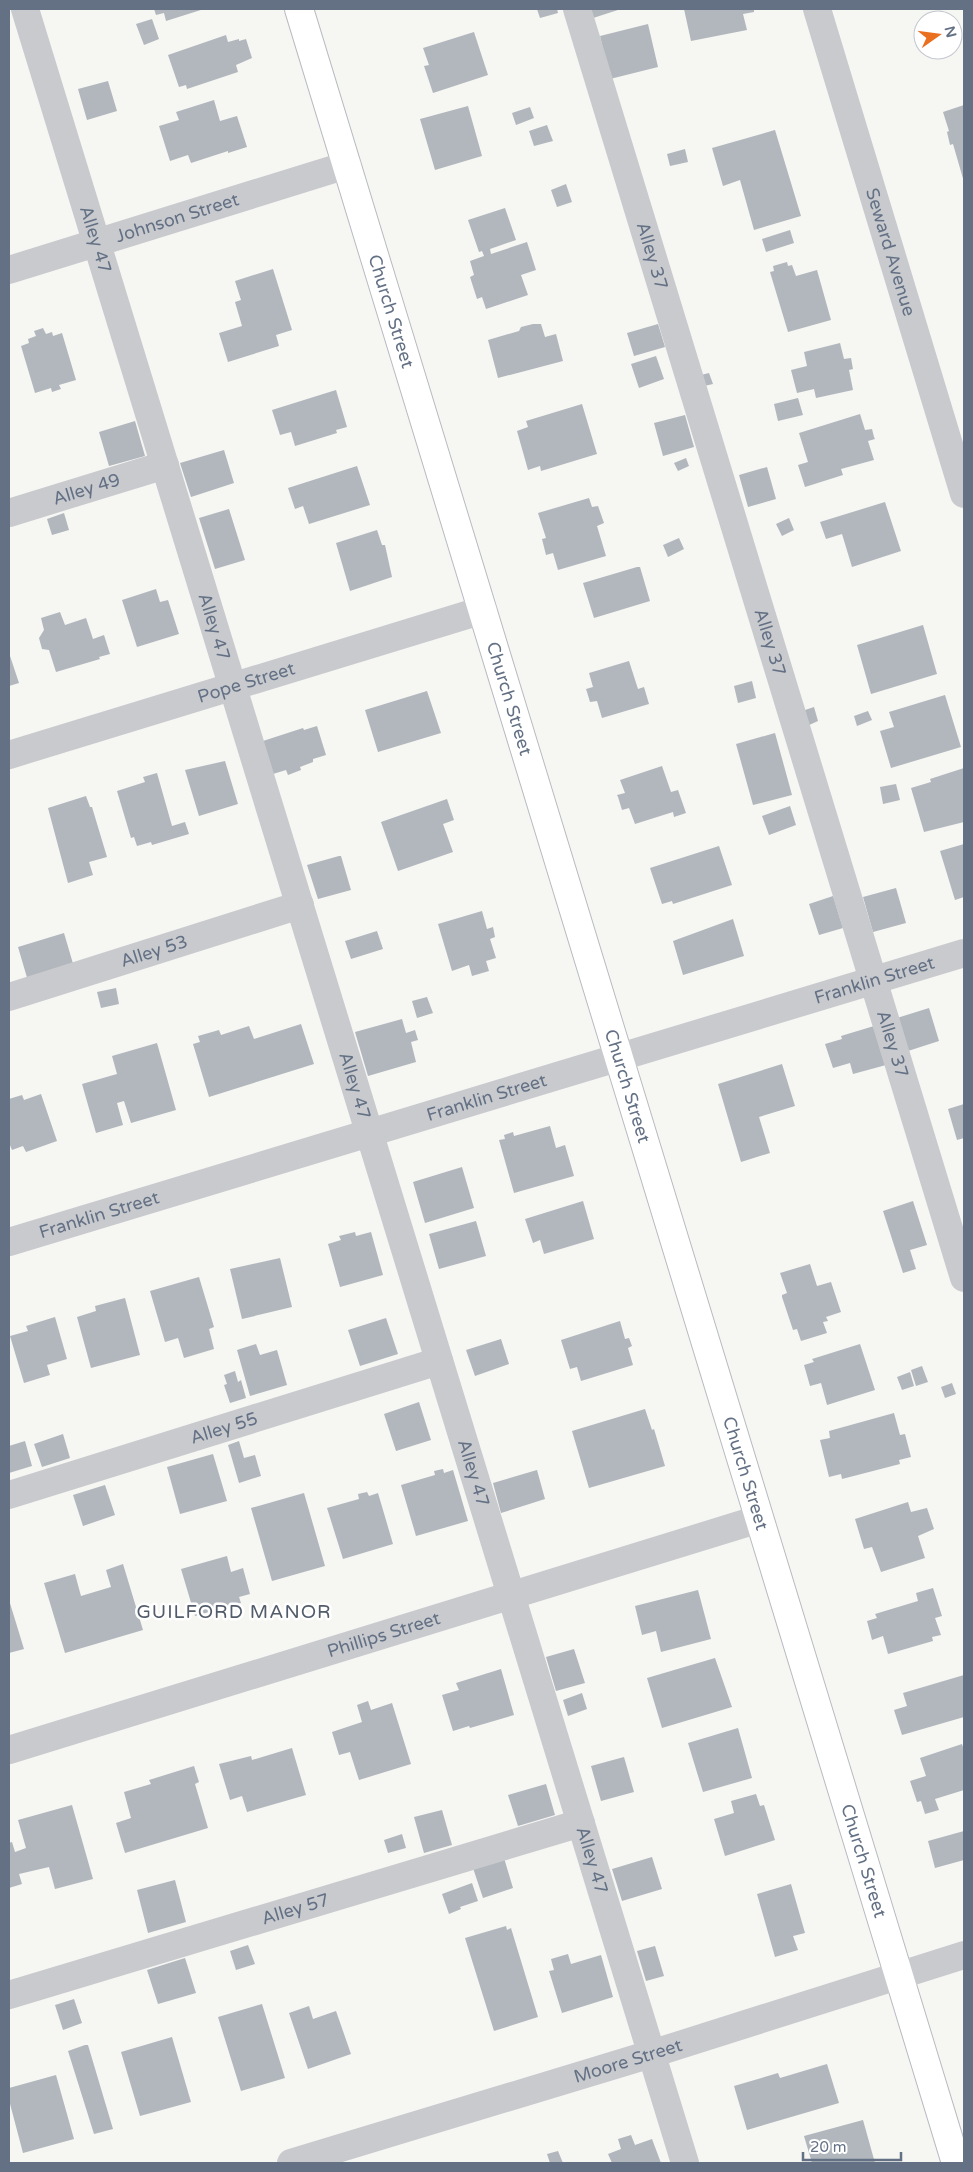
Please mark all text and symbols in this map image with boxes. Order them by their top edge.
north arrow [913,10,963,60]
text: N [941,24,960,39]
street label: Seward Avenue [861,185,920,319]
street label: Johnson Street [113,188,242,247]
street label: Alley 47 [75,203,116,276]
street label: Alley 37 [632,219,673,292]
street label: Church Street [363,252,419,371]
street label: Alley 49 [50,468,123,510]
street label: Alley 47 [194,590,235,663]
street label: Alley 37 [749,606,791,679]
street label: Church Street [482,639,537,758]
street label: Pope Street [195,657,298,708]
street label: Alley 53 [118,930,190,972]
street label: Franklin Street [812,952,937,1009]
street label: Alley 37 [872,1008,913,1080]
street label: Church Street [600,1026,655,1146]
street label: Alley 47 [334,1049,376,1122]
street label: Franklin Street [424,1069,549,1126]
street label: Franklin Street [36,1186,162,1243]
street label: Alley 55 [187,1407,260,1449]
street label: Church Street [718,1414,773,1533]
street label: Alley 47 [453,1436,494,1509]
district label: GUILFORD MANOR [136,1601,332,1623]
street label: Phillips Street [324,1607,443,1662]
street label: Church Street [836,1801,892,1920]
street label: Alley 47 [571,1824,613,1896]
street label: Alley 57 [259,1888,332,1929]
street label: Moore Street [571,2034,685,2088]
scale bar [803,2130,900,2162]
text: 20 m [810,2138,847,2156]

